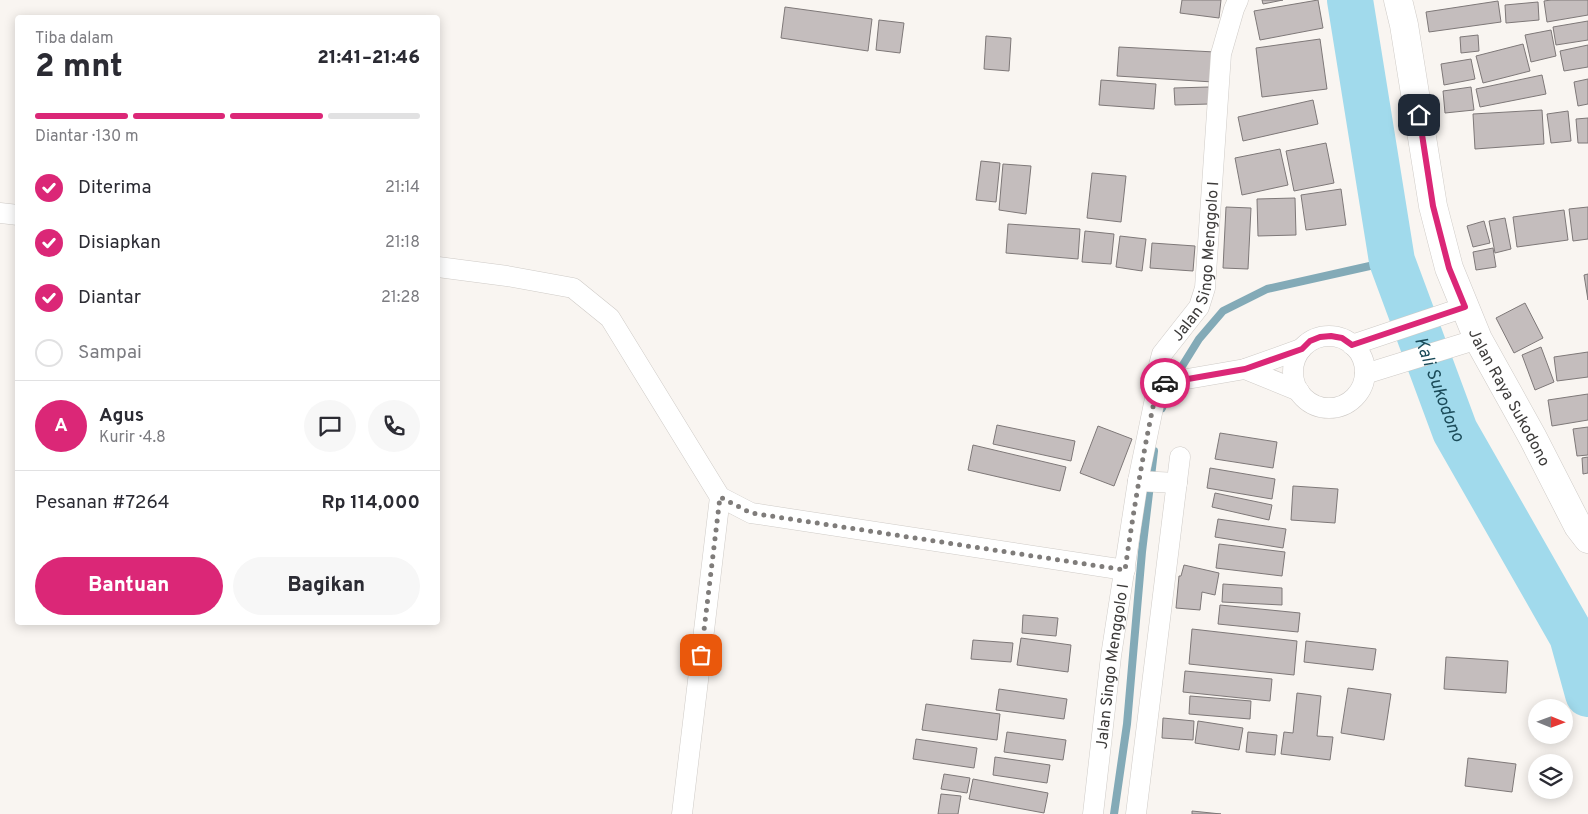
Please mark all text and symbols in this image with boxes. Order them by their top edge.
text: Tiba dalam [35,29,114,49]
text: 21:41–21:46 [317,46,420,70]
text: 2 mnt [35,48,123,88]
pin [1398,94,1440,136]
icon: home [1405,101,1433,129]
text: Diantar · 130 m [35,127,139,147]
icon: check [35,174,63,202]
text: Diterima [78,176,152,200]
text: 21:14 [385,178,420,198]
street label: Jalan Singo Menggolo I [1168,181,1224,346]
icon: check [35,229,63,257]
text: Disiapkan [78,231,161,255]
text: 21:18 [385,233,420,253]
icon: check [35,284,63,312]
text: Diantar [78,286,141,310]
text: 21:28 [381,288,420,308]
street label: Jalan Raya Sukodono [1463,326,1554,470]
water label: Kali Sukodono [1408,334,1469,447]
text: Sampai [78,341,142,365]
courier [1140,358,1190,408]
icon: car [1151,369,1179,397]
button: chat [304,400,356,452]
button: phone [368,400,420,452]
text: Agus [99,404,144,428]
text: A [54,414,68,438]
text: Kurir · 4.8 [99,428,166,448]
text: Pesanan #7264 [35,491,170,515]
text: Rp 114,000 [321,491,420,515]
button: Bantuan [35,557,223,615]
button: Bagikan [233,557,420,615]
street label: Jalan Singo Menggolo I [1092,582,1134,750]
pin [680,634,722,676]
icon: bag [687,641,715,669]
north arrow [1528,699,1572,744]
map controls [1528,699,1573,799]
button: layers [1528,754,1573,799]

